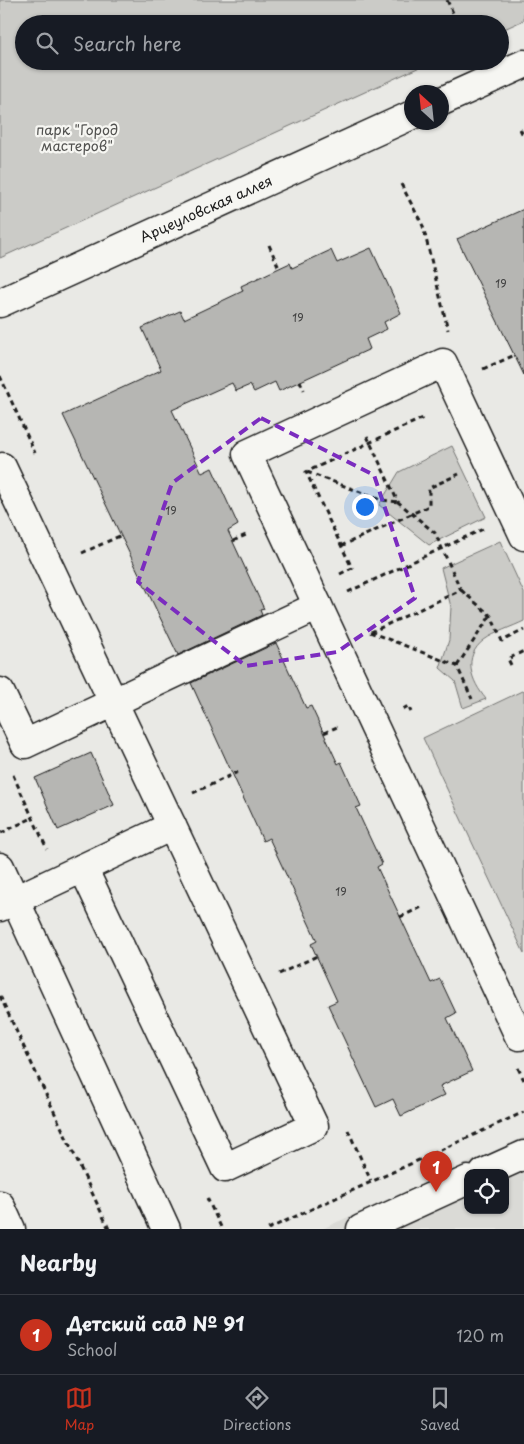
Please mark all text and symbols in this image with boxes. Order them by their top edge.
search box [15,15,509,70]
icon: search [33,29,61,57]
text: Search here [73,29,182,57]
north arrow [404,85,449,130]
park label: парк "Город мастеров" [36,119,118,156]
street label: Арцеуловская аллея [136,170,275,247]
house number: 19 [495,275,507,292]
house number: 19 [292,309,304,326]
your location [352,494,378,520]
house number: 19 [165,502,177,519]
house number: 19 [335,883,347,900]
pin: 1 [420,1151,452,1192]
map controls [464,1169,509,1214]
button: locate [464,1169,509,1214]
text: Nearby [20,1246,97,1278]
text: Детский сад № 91 [67,1309,244,1337]
text: 1 [32,1323,40,1347]
text: 120 m [457,1323,504,1347]
text: School [67,1337,117,1361]
tab: Map [64,1384,94,1435]
tab: Directions [223,1384,291,1435]
tab: Saved [420,1384,460,1435]

